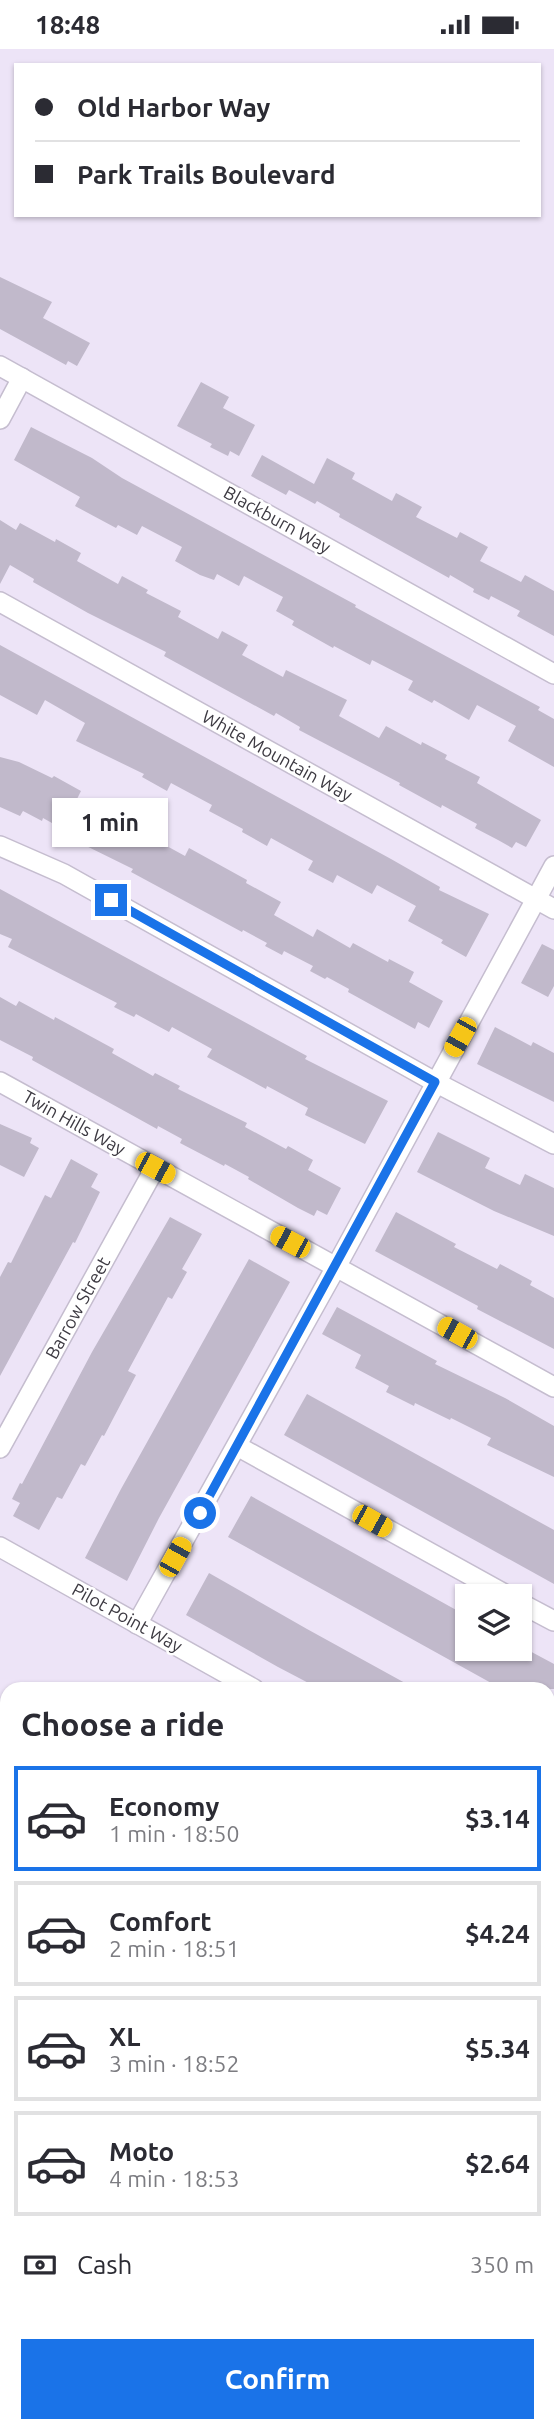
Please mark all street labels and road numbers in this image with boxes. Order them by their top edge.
street label: Blackburn Way [221,482,335,557]
street label: White Mountain Way [199,706,356,805]
street label: Twin Hills Way [20,1086,129,1159]
street label: Barrow Street [41,1253,113,1362]
street label: Pilot Point Way [69,1579,186,1656]

